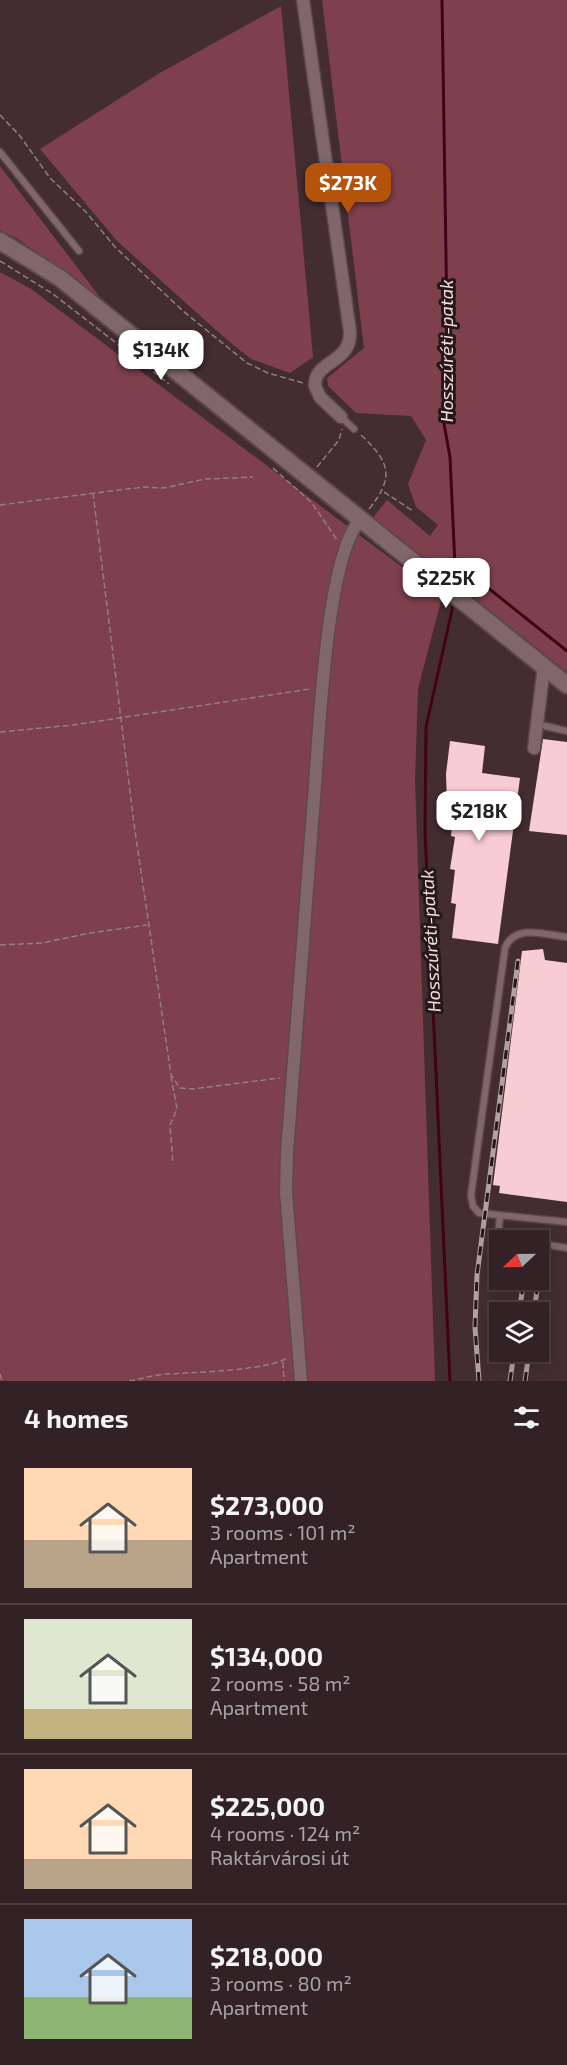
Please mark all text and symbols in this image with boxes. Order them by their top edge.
pin: $273K [306,163,390,214]
text: $273K [319,170,377,194]
water label: Hosszúréti-patak [435,280,457,422]
pin: $134K [119,330,203,381]
text: $134K [133,337,190,361]
pin: $225K [404,558,488,609]
text: $225K [417,565,475,589]
pin: $218K [437,791,521,842]
text: $218K [451,798,508,822]
water label: Hosszúréti-patak [415,869,445,1013]
north arrow [489,1230,549,1290]
map controls [489,1230,549,1362]
button: layers [489,1302,549,1362]
icon: filters [510,1401,543,1434]
text: 4 homes [24,1402,129,1433]
text: $273,000 [210,1489,324,1520]
icon: home [72,1492,144,1564]
text: 3 rooms · 101 m² [210,1520,356,1544]
text: Apartment [210,1544,308,1568]
text: $134,000 [210,1640,323,1671]
icon: home [72,1643,144,1715]
text: 2 rooms · 58 m² [210,1671,351,1695]
text: Apartment [210,1695,308,1719]
text: $225,000 [210,1790,325,1821]
icon: home [72,1793,144,1865]
text: 4 rooms · 124 m² [210,1821,360,1845]
text: Raktárvárosi út [210,1845,349,1869]
text: $218,000 [210,1940,323,1971]
icon: home [72,1943,144,2015]
text: 3 rooms · 80 m² [210,1971,352,1995]
text: Apartment [210,1995,308,2019]

